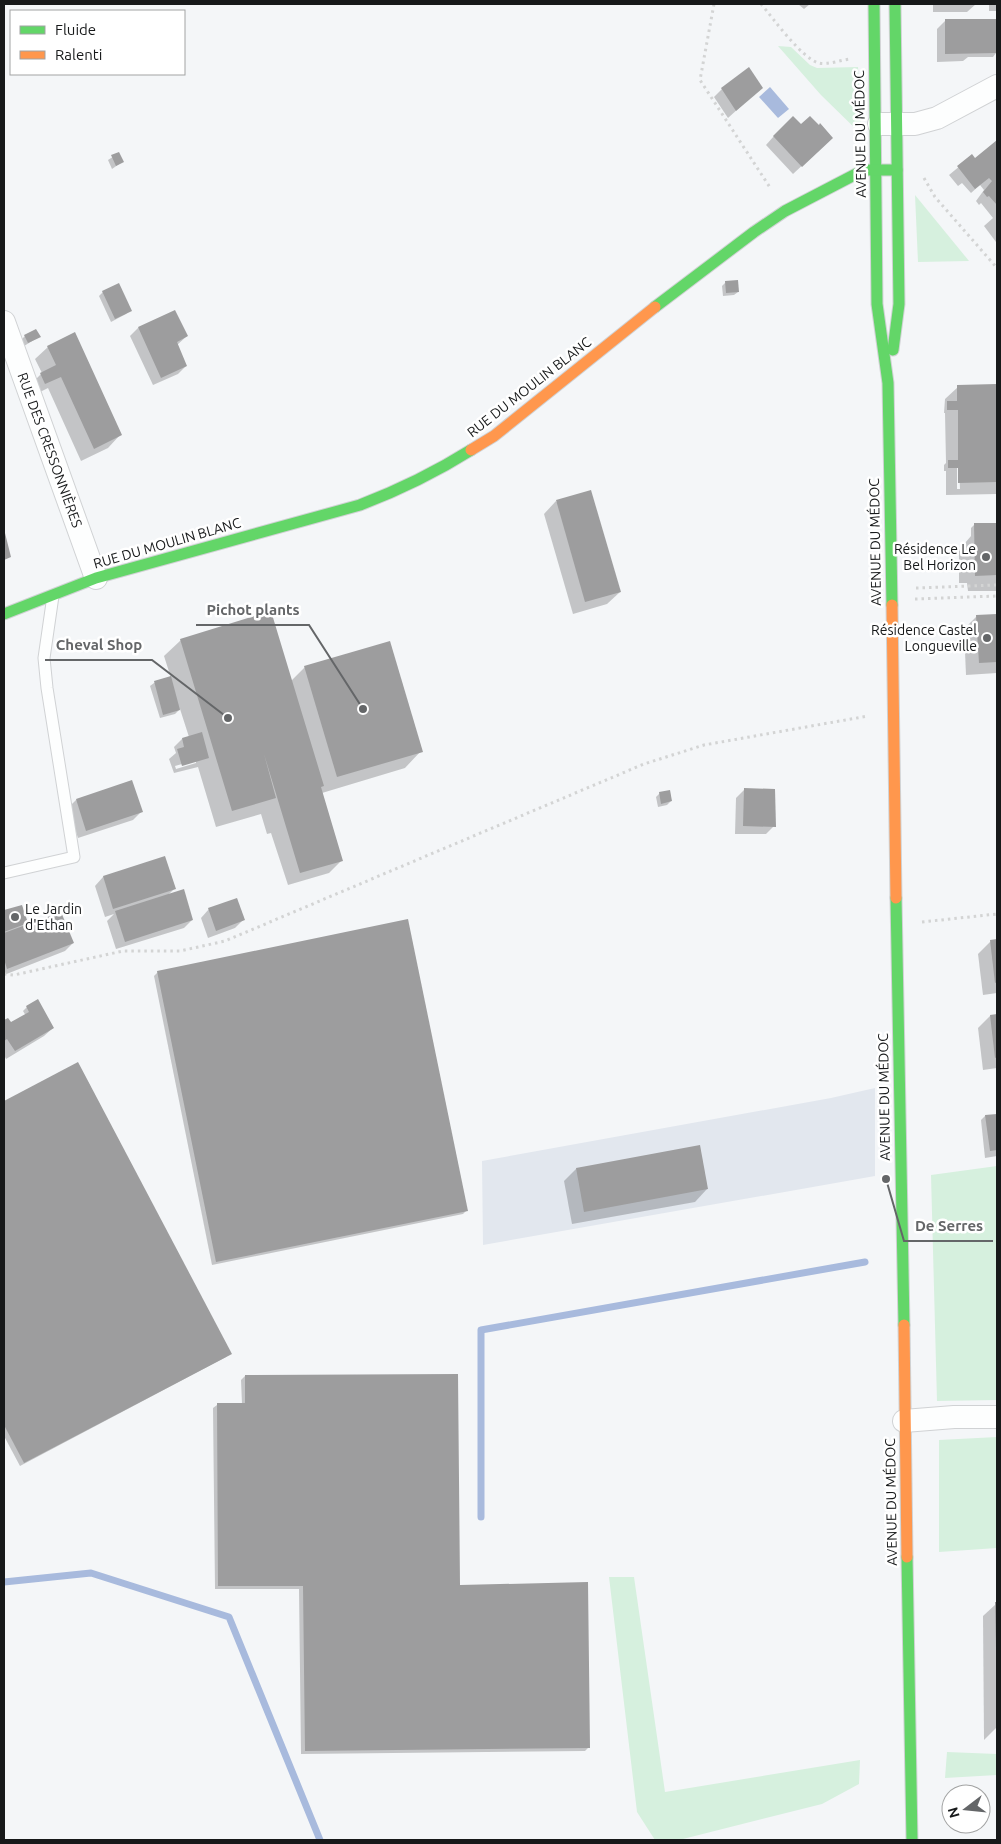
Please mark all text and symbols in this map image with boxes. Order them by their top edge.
legend [10,10,185,75]
text: Fluide [55,21,96,38]
text: Ralenti [55,46,102,63]
street label: AVENUE DU MÉDOC [850,70,869,198]
street label: RUE DU MOULIN BLANC [464,333,594,440]
street label: RUE DES CRESSONNIÈRES [14,370,86,530]
street label: AVENUE DU MÉDOC [865,478,884,606]
street label: RUE DU MOULIN BLANC [91,514,243,572]
place label: Résidence Le Bel Horizon [894,541,976,573]
marker: Résidence Le Bel Horizon [980,551,992,563]
callout: Pichot plants [196,595,309,625]
text: Pichot plants [206,601,300,618]
place label: Résidence Castel Longueville [871,622,977,654]
callout: Cheval Shop [45,630,152,660]
marker: Résidence Castel Longueville [981,632,993,644]
text: Cheval Shop [56,636,142,653]
place label: Le Jardin d'Ethan [25,901,82,933]
marker: Le Jardin d'Ethan [9,911,21,923]
street label: AVENUE DU MÉDOC [874,1033,893,1161]
callout: De Serres [904,1211,993,1241]
text: De Serres [915,1217,983,1234]
street label: AVENUE DU MÉDOC [881,1438,900,1566]
north arrow [941,1784,991,1834]
text: N [944,1805,963,1820]

